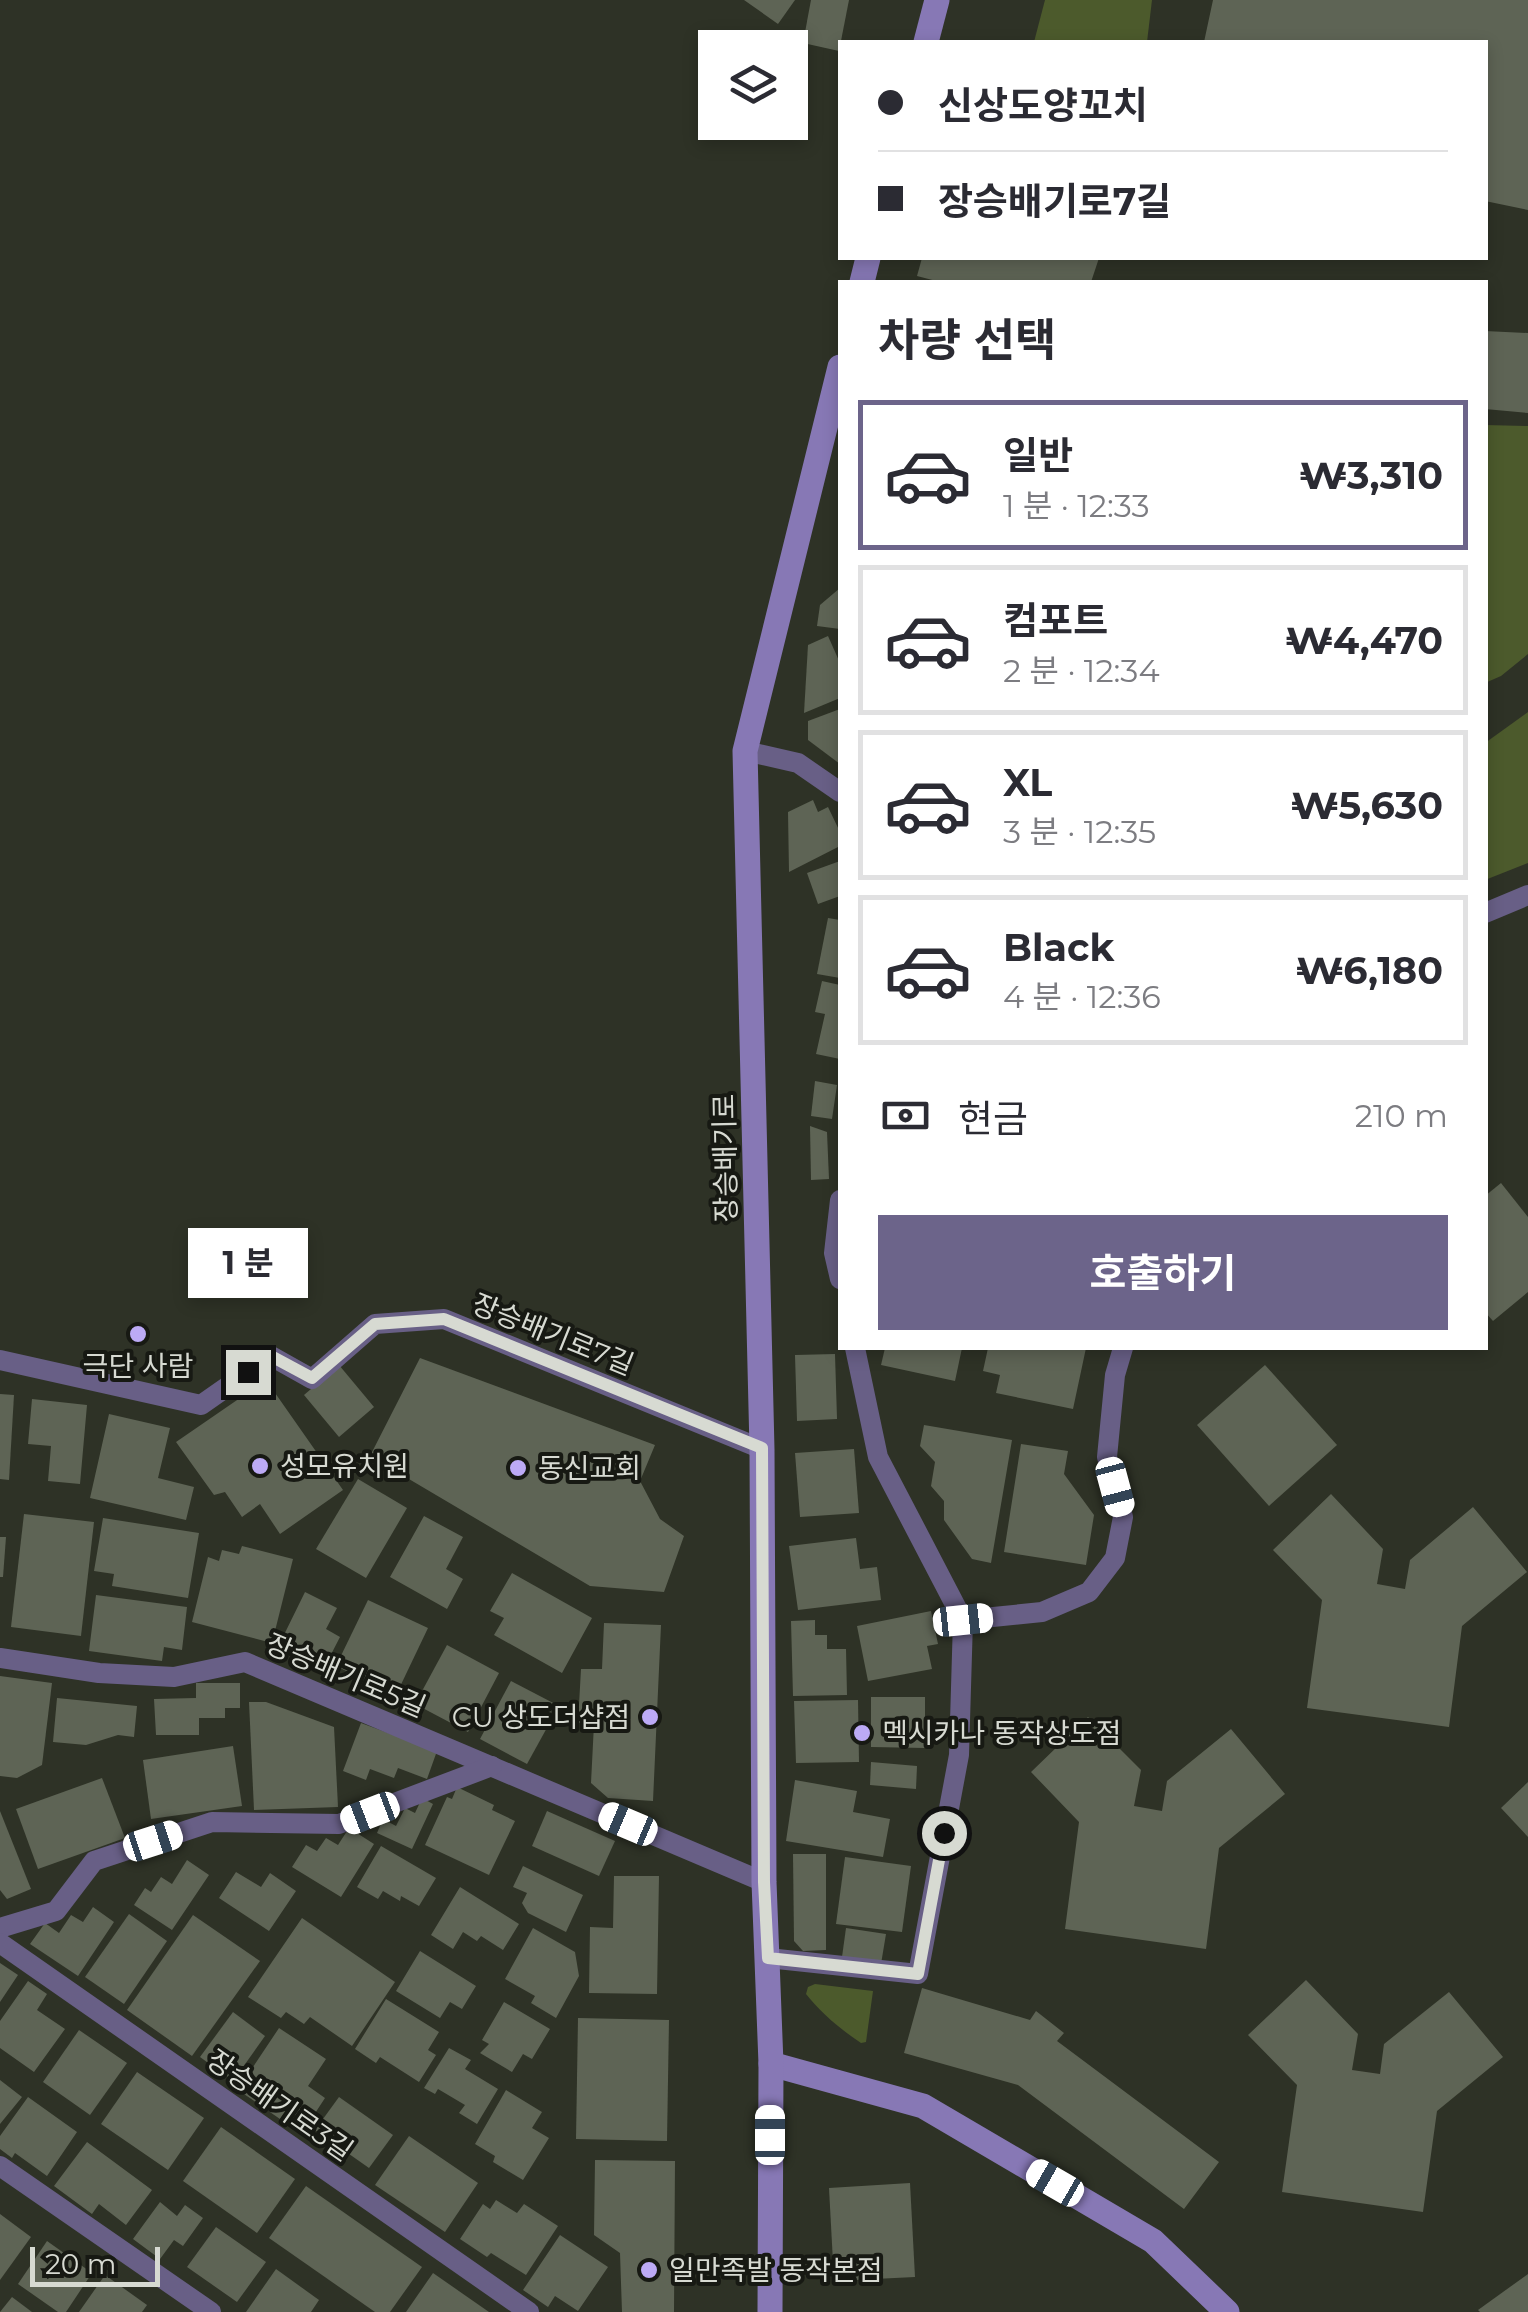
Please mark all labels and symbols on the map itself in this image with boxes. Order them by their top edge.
street label: 장승배기로 [707,1093,743,1223]
callout: 1 분 [188,1227,308,1297]
street label: 장승배기로7길 [467,1286,639,1382]
marker: 극단 사람 [127,1323,149,1345]
place label: 극단 사람 [83,1349,193,1383]
route end [226,1350,271,1395]
place label: 성모유치원 [280,1449,409,1483]
place label: 동신교회 [538,1451,641,1485]
car [1093,1454,1137,1520]
marker: 성모유치원 [249,1455,271,1477]
marker: 동신교회 [507,1457,529,1479]
car [932,1602,994,1638]
street label: 장승배기로5길 [261,1626,431,1724]
place label: CU 상도더샵점 [452,1700,630,1734]
marker: CU 상도더샵점 [639,1706,661,1728]
place label: 멕시카나 동작상도점 [882,1716,1121,1750]
marker: 멕시카나 동작상도점 [851,1722,873,1744]
car [337,1788,403,1838]
car [595,1798,661,1850]
route start [922,1811,967,1856]
car [120,1817,186,1865]
street label: 장승배기로3길 [200,2042,360,2168]
car [755,2105,785,2165]
car [1022,2155,1088,2211]
scale bar [30,2242,160,2286]
place label: 일만족발 동작본점 [669,2253,882,2287]
marker: 일만족발 동작본점 [638,2259,660,2281]

